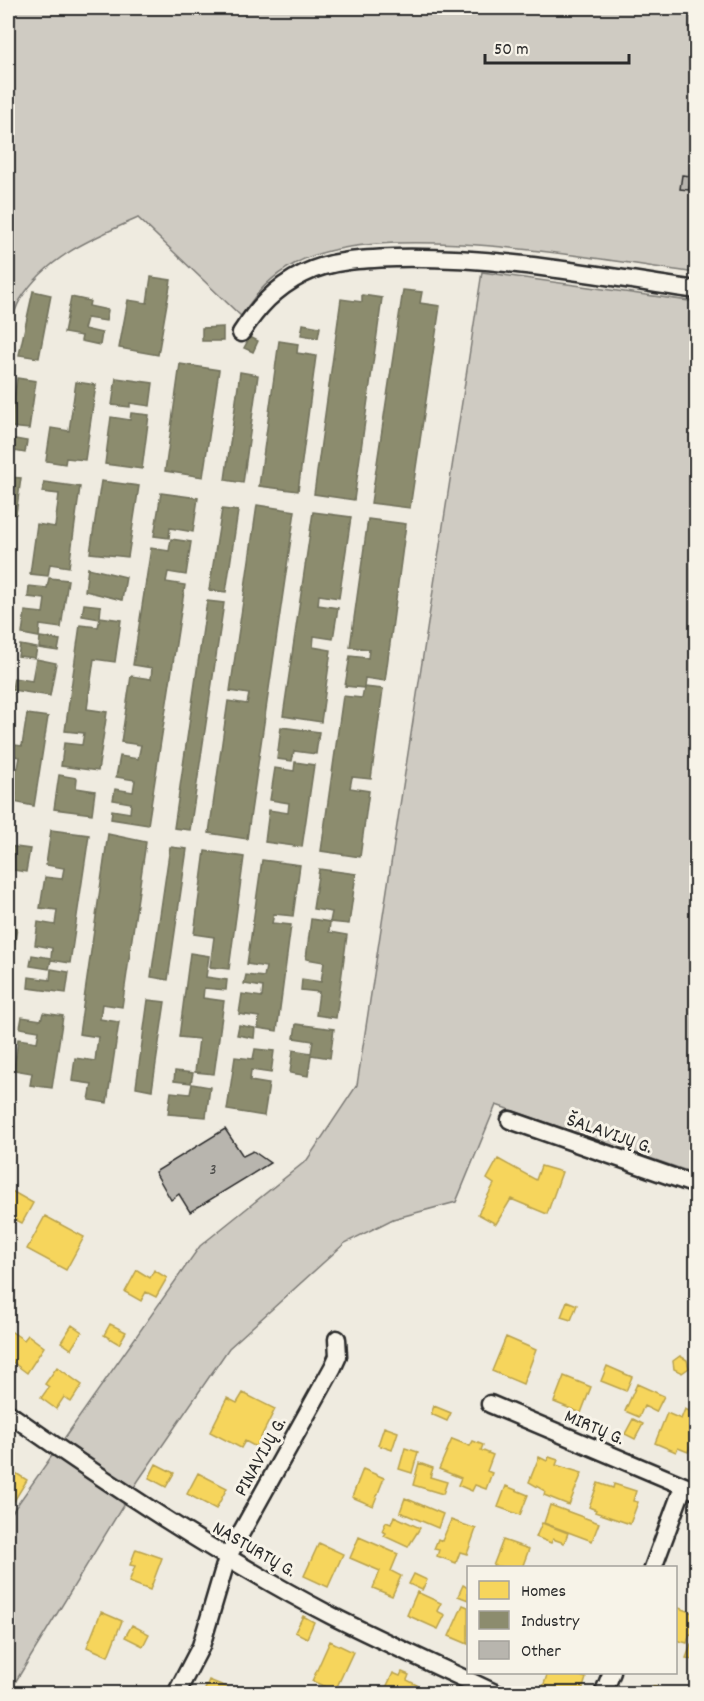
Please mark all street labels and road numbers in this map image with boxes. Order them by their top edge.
street label: ŠALAVIJŲ G. [562,1107,656,1163]
street label: MIRTŲ G. [559,1404,628,1454]
street label: PINAVIJŲ G. [228,1413,295,1502]
street label: NASTURTŲ G. [206,1515,301,1586]

